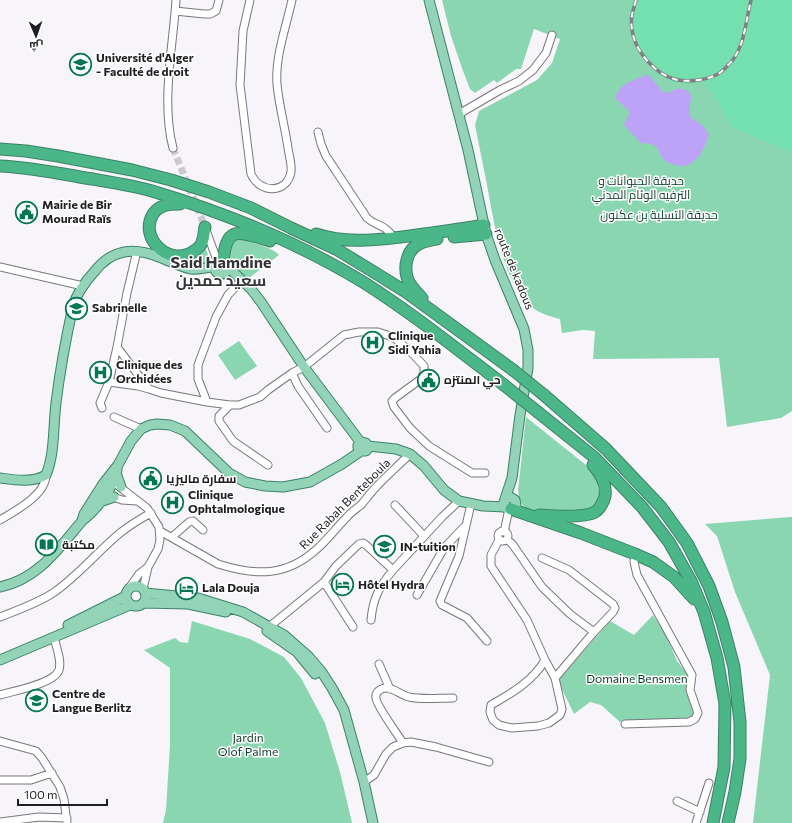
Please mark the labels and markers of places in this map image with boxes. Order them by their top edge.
place label: Université d'Alger - Faculté de droit [96,50,194,78]
school or university icon: Université d'Alger - Faculté de droit [67,52,93,78]
place label: Mairie de Bir Mourad Raïs [42,197,112,225]
public building icon: Mairie de Bir Mourad Raïs [14,199,40,225]
school or university icon: Sabrinelle [64,295,90,321]
place label: Sabrinelle [92,300,147,314]
place label: Clinique Sidi Yahia [388,328,441,356]
hospital icon: Clinique Sidi Yahia [360,330,386,356]
place label: Clinique des Orchidées [116,357,183,385]
hospital icon: Clinique des Orchidées [87,359,113,385]
public building icon: حي المنتزه [415,367,441,393]
place label: حي المنتزه [444,372,501,390]
public building icon: سفارة ماليزيا [137,466,163,492]
place label: سفارة ماليزيا [166,471,236,487]
place label: Clinique Ophtalmologique [188,487,285,515]
hospital icon: Clinique Ophtalmologique [159,489,185,515]
library icon: مكتبة [33,532,59,558]
school or university icon: IN-tuition [371,534,397,560]
place label: مكتبة [62,537,95,552]
place label: IN-tuition [400,539,456,553]
hotel icon: Hôtel Hydra [329,572,355,598]
hotel icon: Lala Douja [173,575,199,601]
place label: Hôtel Hydra [358,577,425,591]
place label: Lala Douja [202,580,260,594]
place label: Centre de Langue Berlitz [52,686,131,714]
school or university icon: Centre de Langue Berlitz [23,688,49,714]

